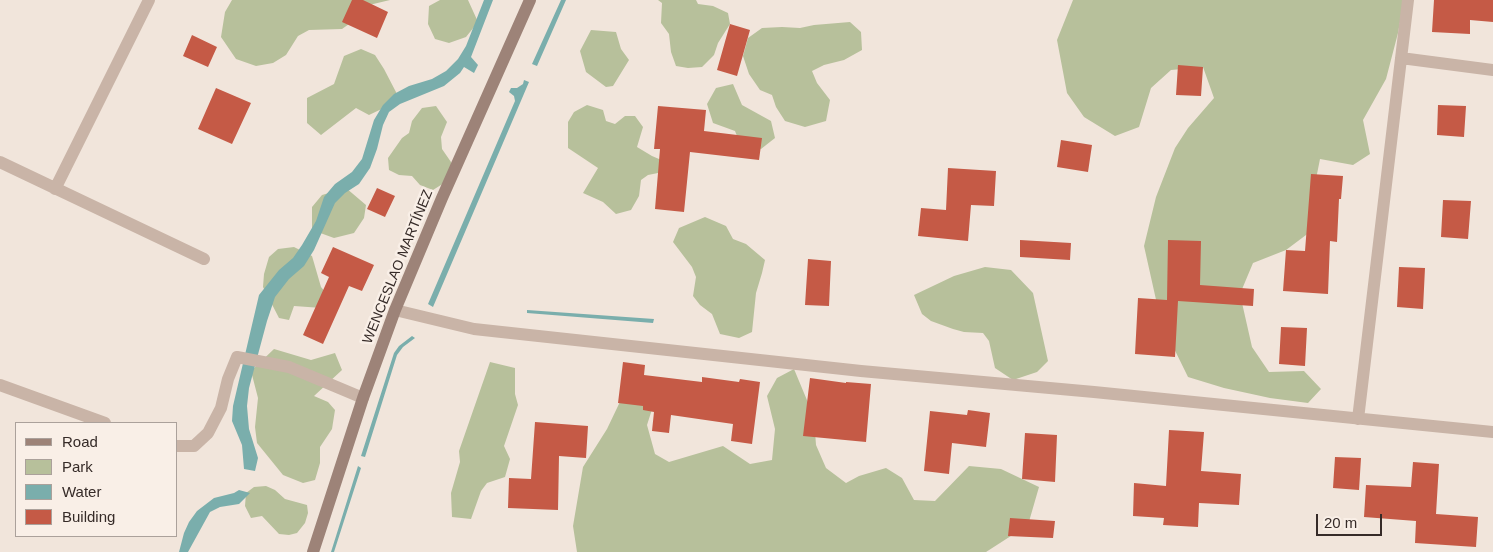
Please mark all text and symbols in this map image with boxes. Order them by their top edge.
street label: WENCESLAO MARTÍNEZ [359,188,437,346]
legend [15,422,178,537]
text: Road [62,433,98,450]
text: Park [62,458,93,475]
text: Water [62,483,101,500]
scale bar [1318,504,1384,536]
text: Building [62,508,115,525]
text: 20 m [1324,514,1357,531]

